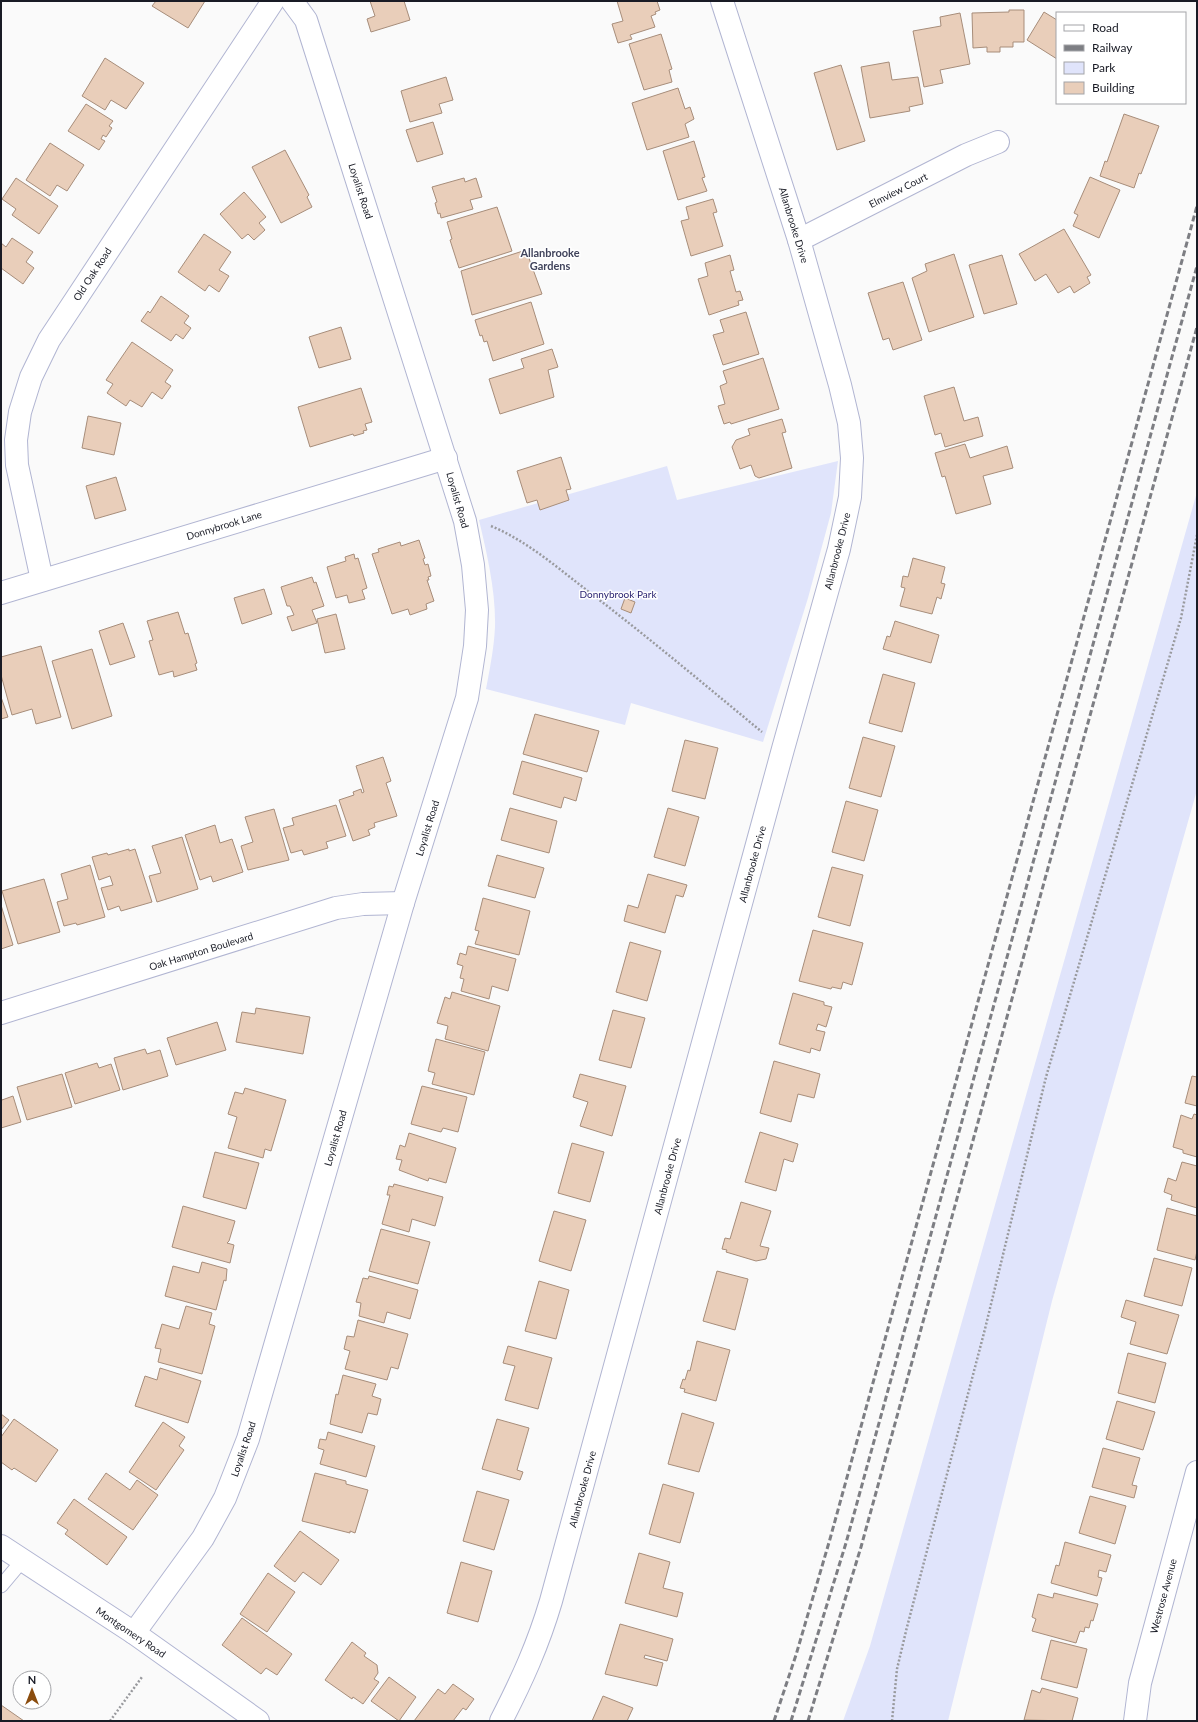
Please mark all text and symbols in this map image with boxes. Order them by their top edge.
legend [1056,12,1186,104]
text: Road [1092,20,1119,35]
text: Railway [1092,40,1133,55]
text: Park [1092,60,1116,75]
text: Building [1092,80,1135,95]
street label: Loyalist Road [346,162,376,220]
street label: Elmview Court [867,170,930,210]
street label: Allanbrooke Drive [777,186,811,264]
street label: Old Oak Road [70,245,114,303]
district label: Allanbrooke Gardens [519,246,580,272]
street label: Loyalist Road [444,471,472,529]
street label: Donnybrook Lane [185,508,263,542]
street label: Allanbrooke Drive [822,511,852,591]
park label: Donnybrook Park [580,588,657,600]
street label: Loyalist Road [413,799,441,857]
street label: Allanbrooke Drive [736,824,768,904]
street label: Oak Hampton Boulevard [147,929,255,973]
street label: Loyalist Road [321,1109,349,1167]
street label: Allanbrooke Drive [651,1136,683,1216]
street label: Loyalist Road [228,1420,258,1478]
street label: Allanbrooke Drive [566,1449,598,1529]
street label: Westrose Avenue [1147,1557,1179,1635]
street label: Montgomery Road [94,1604,168,1660]
north arrow [12,1670,52,1710]
text: N [28,1673,36,1686]

